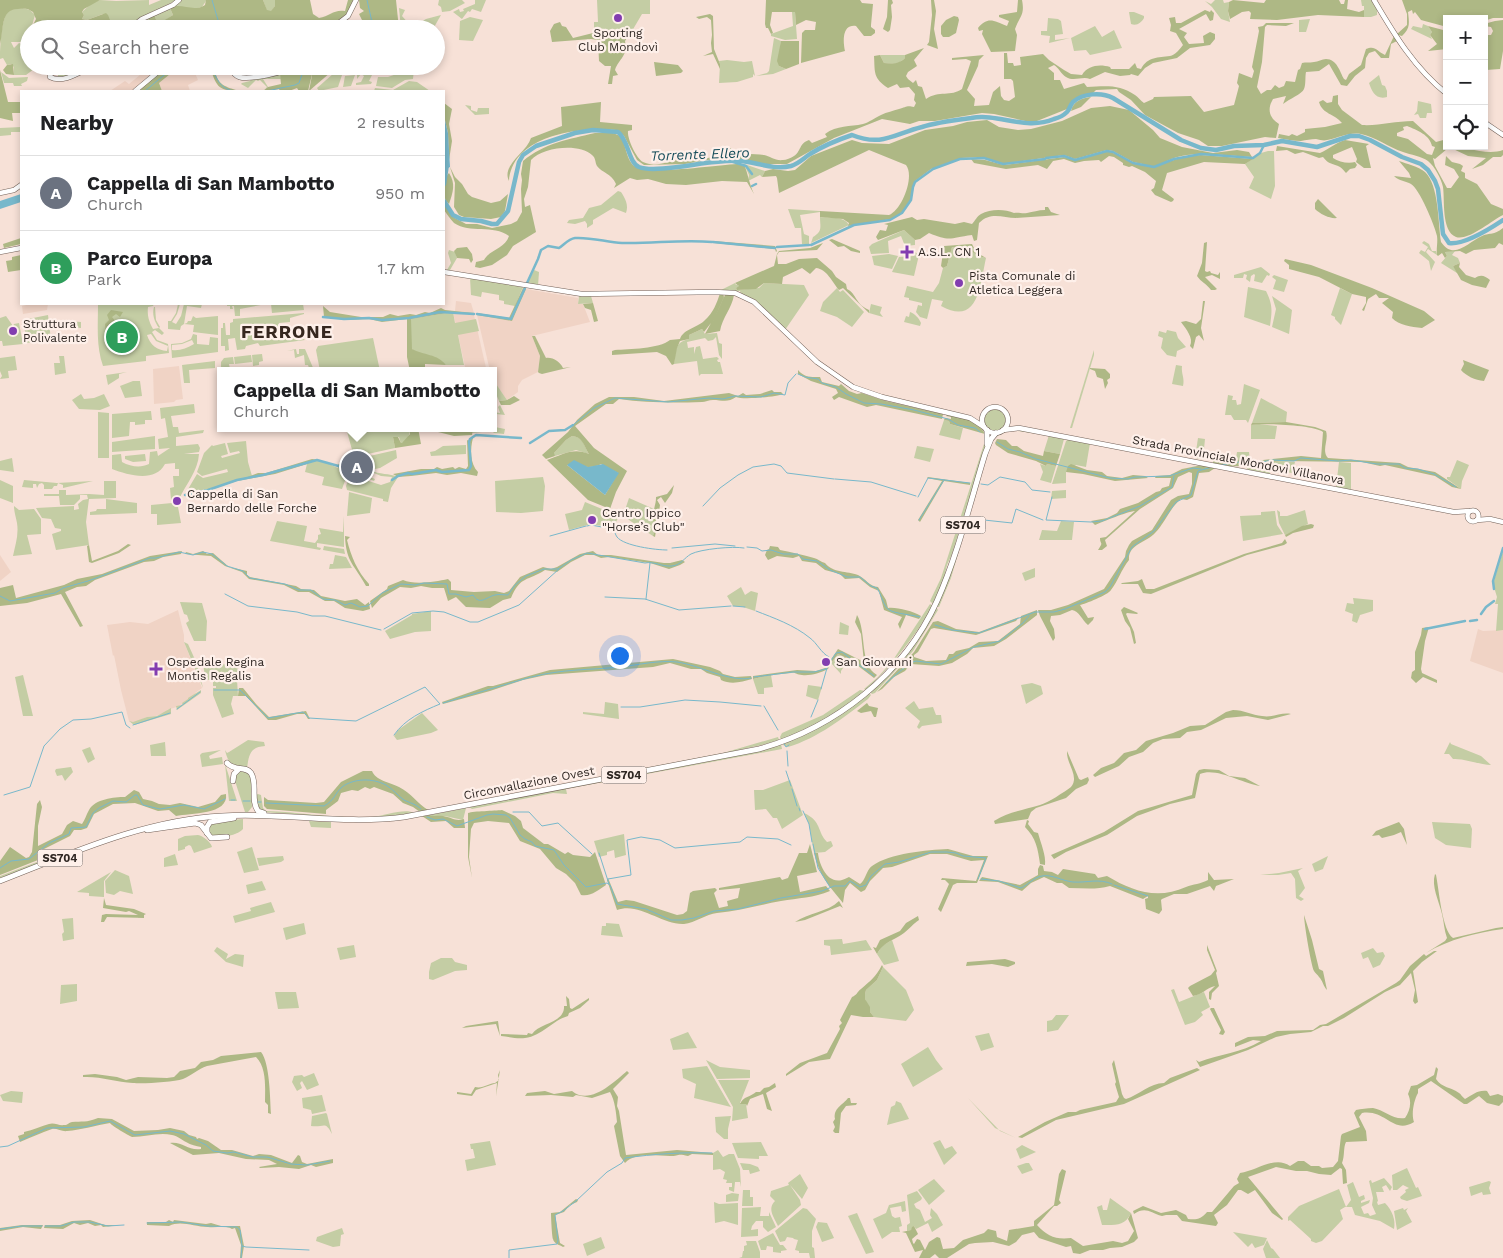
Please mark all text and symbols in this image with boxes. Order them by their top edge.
marker: Sporting Club Mondovì [612,12,624,24]
map controls [1443,15,1488,150]
button: + [1443,15,1488,60]
search box [20,20,445,75]
place label: Sporting Club Mondovì [578,26,658,54]
icon: search [38,34,66,62]
text: Search here [78,36,189,59]
button: − [1443,60,1488,105]
button: locate [1443,105,1488,150]
text: Nearby [40,110,113,135]
text: 2 results [357,113,425,132]
water label: Torrente Ellero [650,144,750,164]
text: Cappella di San Mambotto [87,172,335,195]
text: A [51,184,61,203]
text: 950 m [375,184,425,203]
text: Church [87,195,143,214]
marker: A.S.L. CN 1 [900,245,914,259]
place label: A.S.L. CN 1 [918,245,980,259]
text: Parco Europa [87,247,212,270]
text: B [51,259,61,278]
text: 1.7 km [378,259,425,278]
place label: Pista Comunale di Atletica Leggera [969,269,1075,297]
text: Park [87,270,121,289]
marker: Pista Comunale di Atletica Leggera [953,277,965,289]
place label: Struttura Polivalente [23,317,87,345]
pin: B [106,318,138,356]
district label: FERRONE [241,321,333,342]
marker: Struttura Polivalente [7,325,19,337]
popup [217,367,497,432]
text: Cappella di San Mambotto [233,379,481,402]
text: Church [233,402,289,421]
street label: Strada Provinciale Mondovì Villanova [1131,433,1345,487]
pin: A [341,448,373,486]
place label: Cappella di San Bernardo delle Forche [187,487,317,515]
marker: Cappella di San Bernardo delle Forche [171,495,183,507]
place label: Centro Ippico "Horse’s Club" [602,506,685,534]
marker: Centro Ippico "Horse’s Club" [586,514,598,526]
road number: SS704 [940,516,986,534]
your location [607,643,633,669]
place label: Ospedale Regina Montis Regalis [167,655,264,683]
place label: San Giovanni [836,655,912,669]
marker: San Giovanni [820,656,832,668]
marker: Ospedale Regina Montis Regalis [149,662,163,676]
street label: Circonvallazione Ovest [462,763,596,803]
road number: SS704 [602,766,646,784]
road number: SS704 [38,850,82,866]

